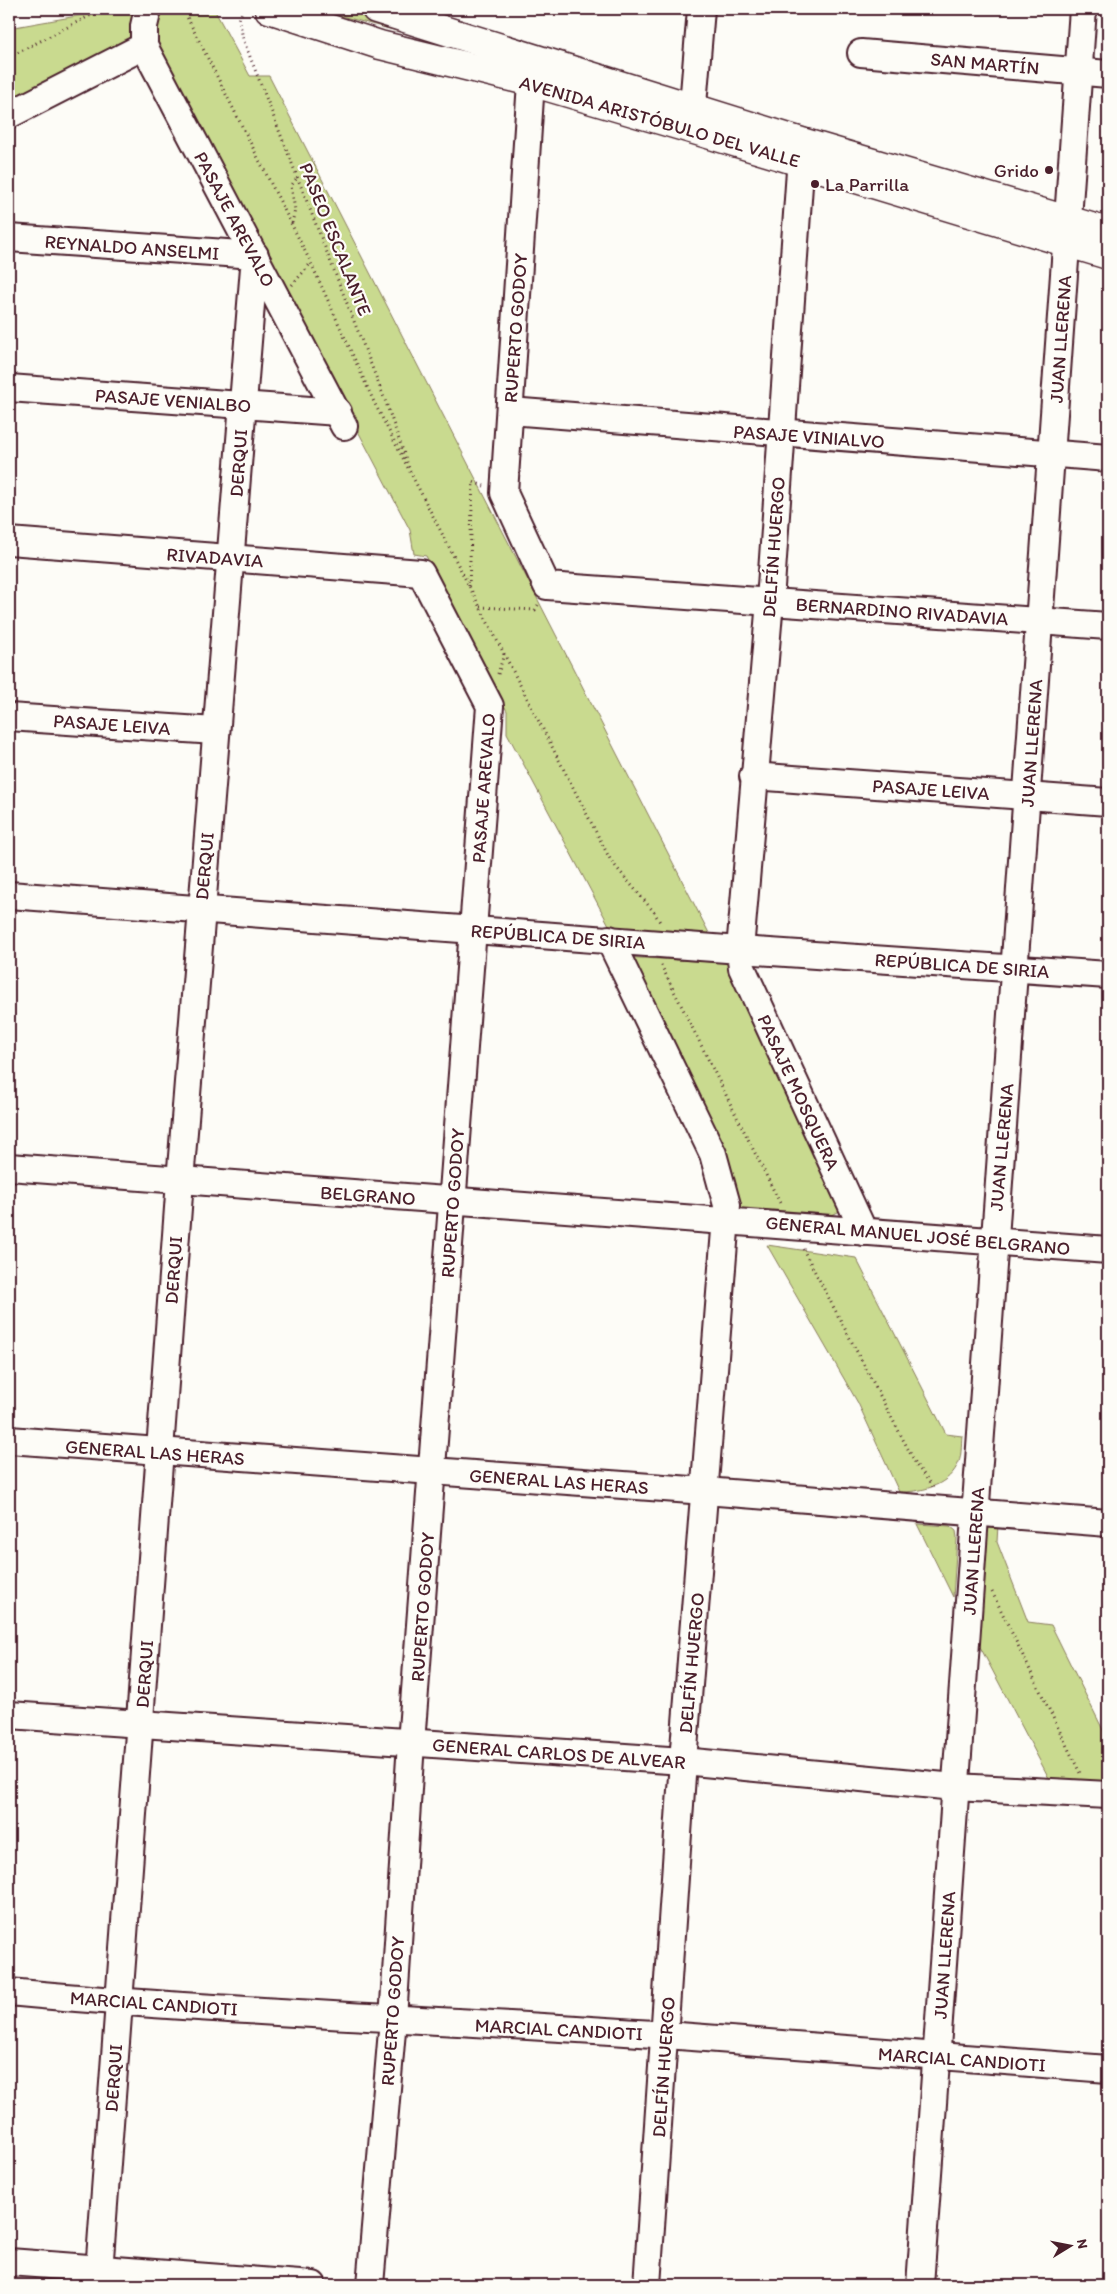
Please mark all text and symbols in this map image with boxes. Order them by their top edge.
street label: SAN MARTÍN [930,47,1040,80]
street label: AVENIDA ARISTÓBULO DEL VALLE [517,70,803,173]
street label: PASAJE AREVALO [189,147,280,291]
street label: PASEO ESCALANTE [294,159,377,319]
place label: Grido [994,159,1039,182]
marker: Grido [1043,164,1055,176]
place label: La Parrilla [825,173,909,196]
marker: La Parrilla [809,178,821,190]
street label: REYNALDO ANSELMI [44,230,220,265]
street label: RUPERTO GODOY [499,252,532,404]
street label: JUAN LLERENA [1045,274,1076,404]
street label: PASAJE VENIALBO [94,384,252,417]
street label: PASAJE VINIALVO [732,420,886,453]
street label: DERQUI [225,428,252,498]
street label: DELFÍN HUERGO [757,476,790,618]
street label: RIVADAVIA [166,543,264,572]
street label: BERNARDINO RIVADAVIA [795,593,1009,630]
street label: JUAN LLERENA [1016,678,1047,808]
street label: PASAJE LEIVA [52,709,171,740]
street label: PASAJE AREVALO [467,712,500,864]
street label: PASAJE LEIVA [871,774,990,805]
street label: DERQUI [190,831,219,901]
street label: REPÚBLICA DE SIRIA [470,919,646,954]
street label: REPÚBLICA DE SIRIA [874,948,1050,983]
street label: PASAJE MOSQUERA [752,1011,845,1174]
street label: JUAN LLERENA [984,1082,1019,1212]
street label: RUPERTO GODOY [436,1127,469,1279]
street label: BELGRANO [319,1181,416,1210]
street label: GENERAL MANUEL JOSÉ BELGRANO [765,1211,1071,1260]
street label: DERQUI [160,1235,187,1305]
street label: GENERAL LAS HERAS [64,1435,246,1470]
street label: GENERAL LAS HERAS [468,1464,650,1499]
street label: JUAN LLERENA [958,1486,989,1616]
street label: RUPERTO GODOY [406,1531,439,1683]
street label: DELFÍN HUERGO [674,1592,709,1734]
street label: DERQUI [131,1639,158,1709]
street label: GENERAL CARLOS DE ALVEAR [431,1733,687,1774]
street label: JUAN LLERENA [929,1890,960,2020]
street label: RUPERTO GODOY [376,1935,409,2087]
street label: MARCIAL CANDIOTI [69,1986,239,2021]
street label: DELFÍN HUERGO [647,1996,680,2138]
street label: MARCIAL CANDIOTI [474,2014,644,2045]
street label: MARCIAL CANDIOTI [877,2042,1047,2077]
street label: DERQUI [100,2043,127,2113]
north arrow [1044,2222,1094,2272]
text: N [1073,2238,1092,2250]

